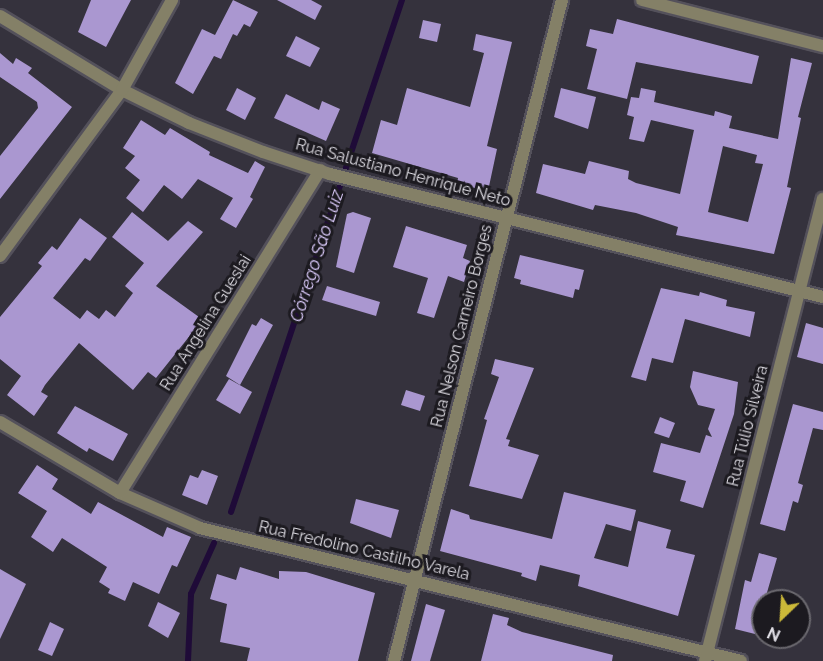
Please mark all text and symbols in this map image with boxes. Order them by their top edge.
street label: Rua Salustiano Henrique Neto [293,135,513,211]
water label: Córrego São Luiz [285,187,349,325]
street label: Rua Nelson Carneiro Borges [427,223,497,429]
street label: Rua Angelina Gueslai [156,251,256,395]
street label: Rua Túlio Silveira [724,363,772,489]
street label: Rua Fredolino Castilho Varela [256,517,472,585]
north arrow [751,589,811,649]
text: N [764,623,784,645]

